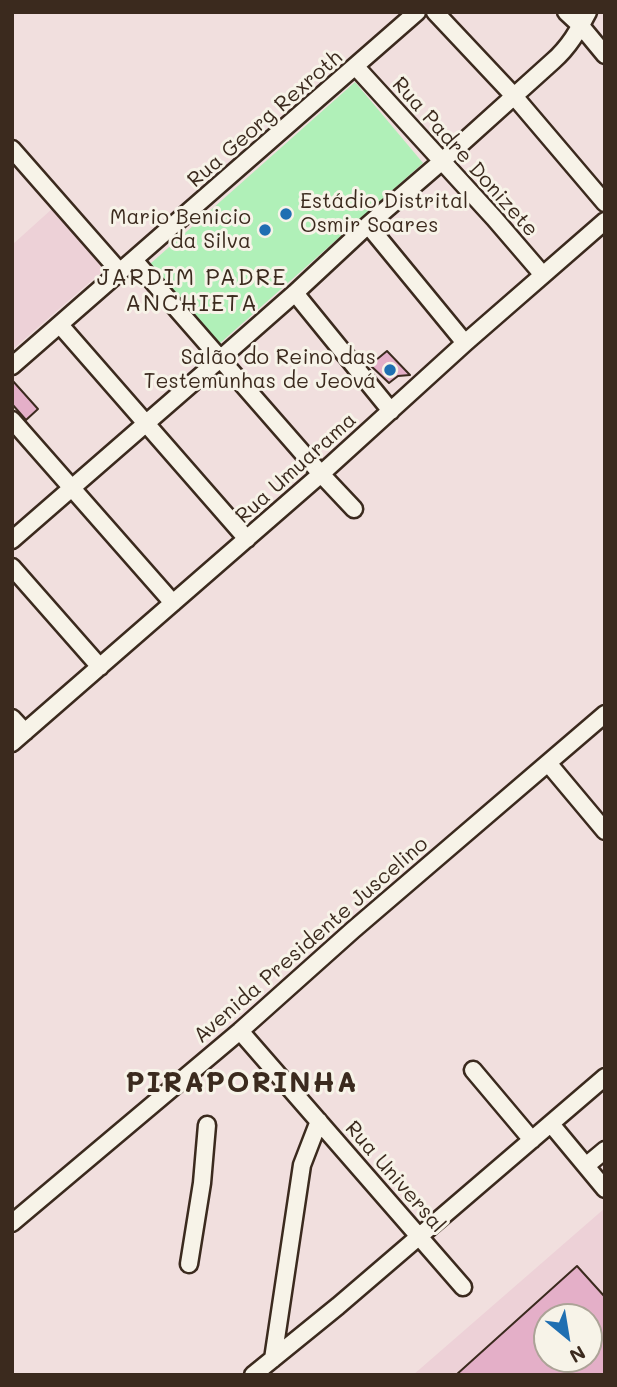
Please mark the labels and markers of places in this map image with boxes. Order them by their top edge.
place label: Estádio Distrital Osmir Soares [300,189,468,239]
place label: Mario Benicio da Silva [110,205,251,255]
marker: Estádio Distrital Osmir Soares [278,206,294,222]
marker: Mario Benicio da Silva [257,222,273,238]
place label: Salão do Reino das Testemunhas de Jeová [144,345,376,395]
marker: Salão do Reino das Testemunhas de Jeová [382,362,398,378]

